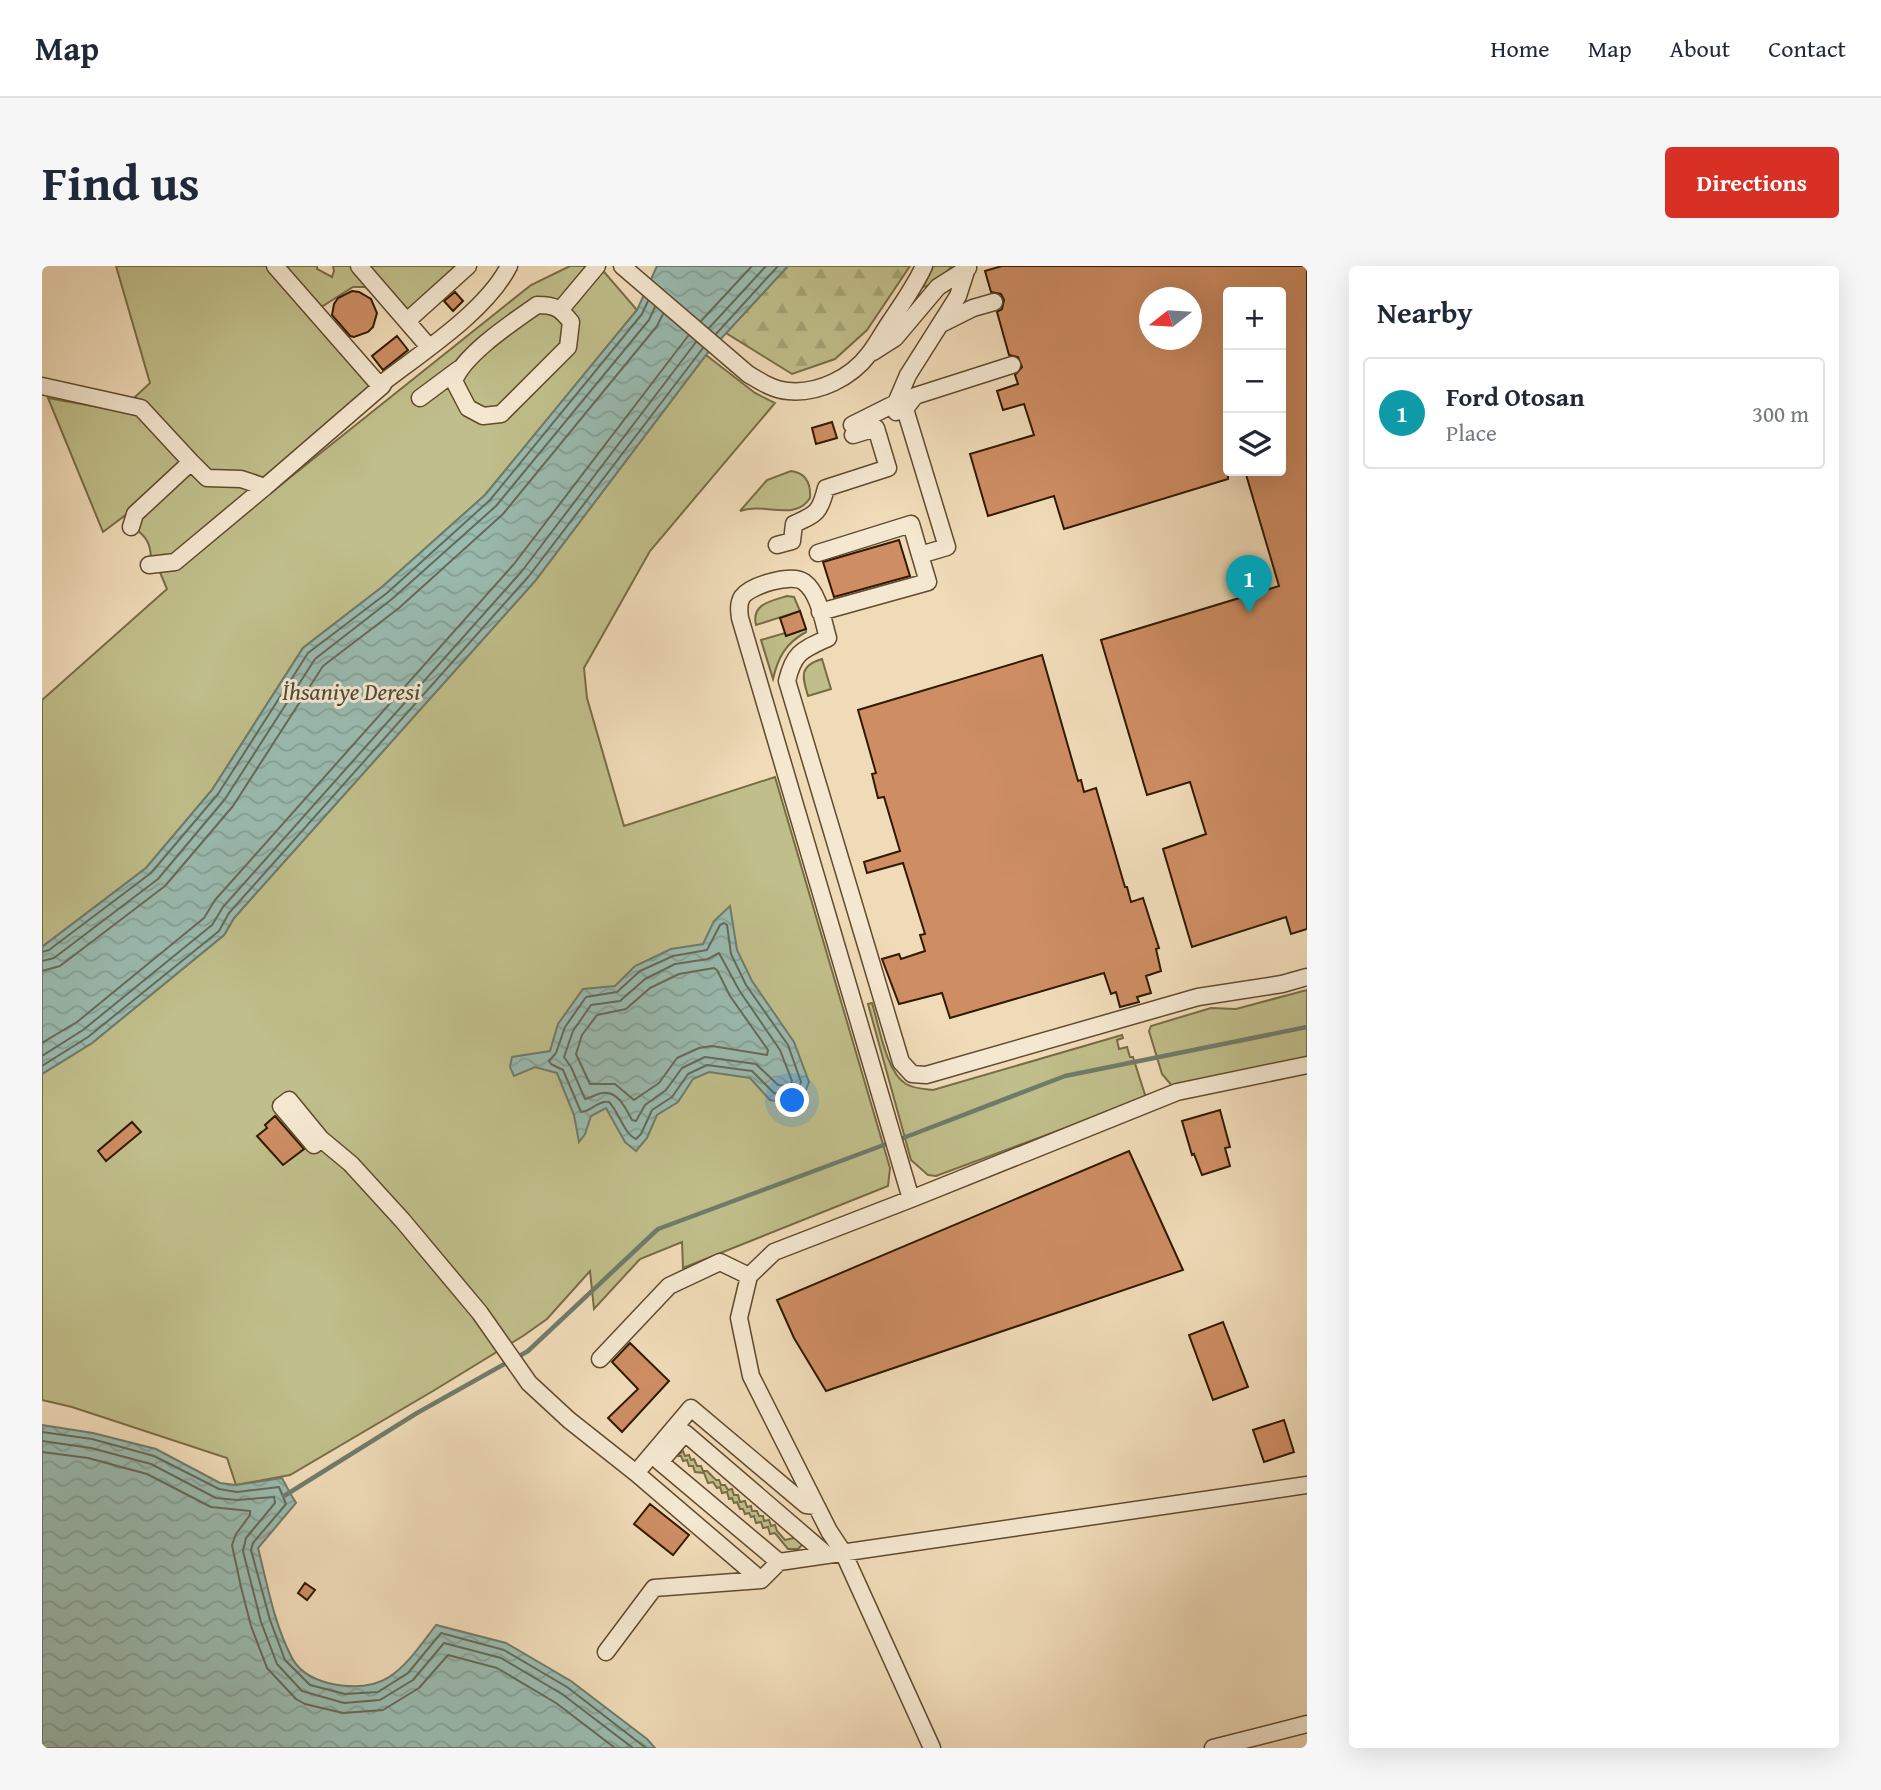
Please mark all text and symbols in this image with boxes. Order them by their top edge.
text: Map [35,24,99,72]
text: Home [1491,31,1550,66]
text: Map [1588,31,1632,66]
text: About [1670,31,1730,66]
text: Contact [1768,31,1846,66]
text: Find us [42,146,200,218]
button: Directions [1665,147,1839,218]
north arrow [1139,287,1202,350]
map controls [1223,287,1286,476]
button: + [1223,287,1286,350]
text: Nearby [1377,290,1473,334]
button: − [1223,350,1286,413]
text: Ford Otosan [1446,377,1585,416]
text: 1 [1396,397,1408,430]
text: 300 m [1752,397,1809,430]
button: layers [1223,413,1286,476]
text: Place [1446,416,1497,449]
pin: 1 [1226,555,1272,613]
water label: İhsaniye Deresi [282,674,420,709]
your location [775,1083,809,1117]

